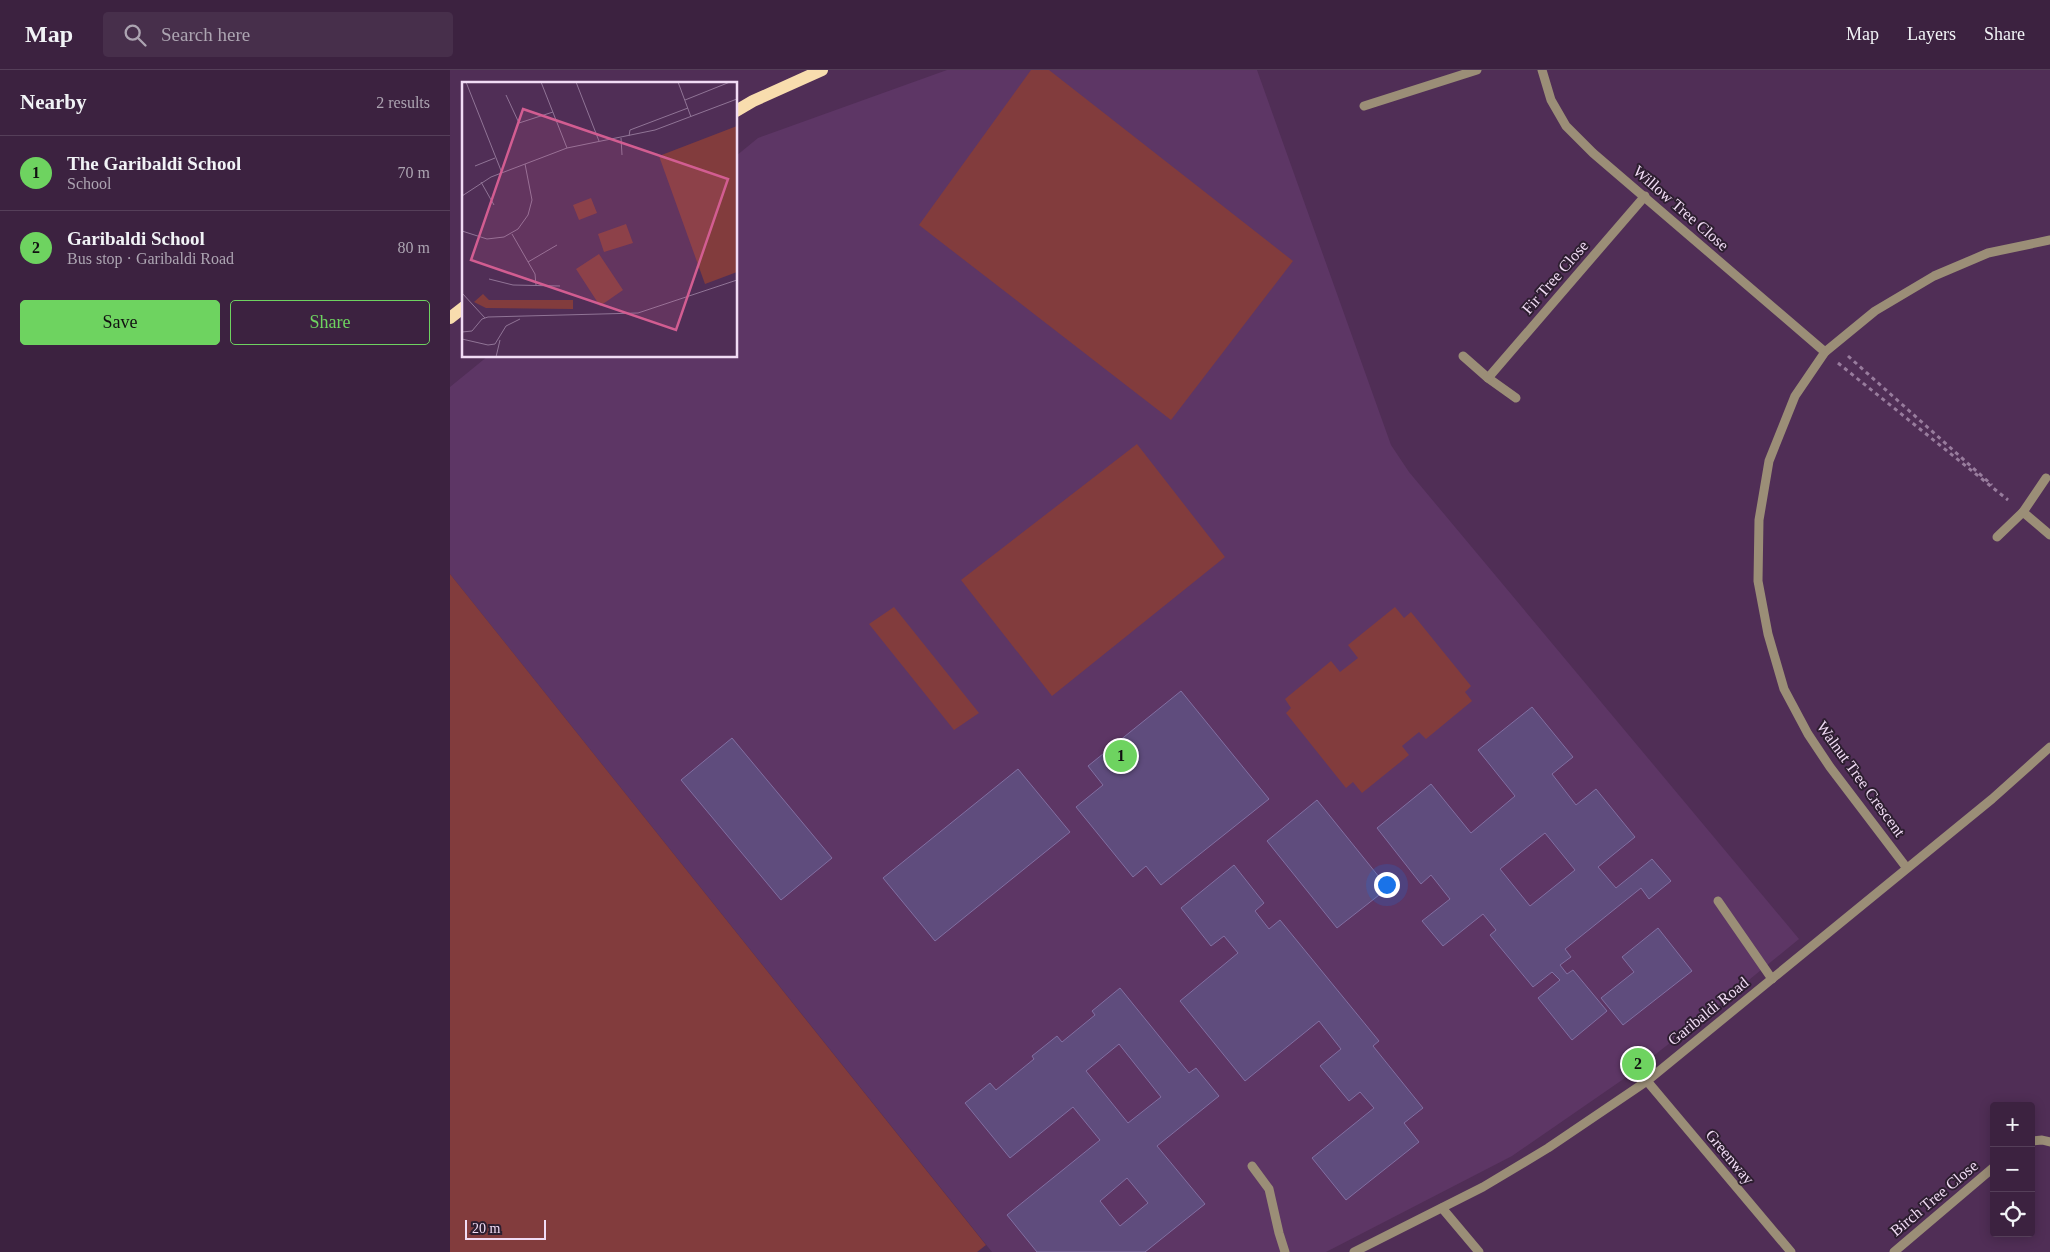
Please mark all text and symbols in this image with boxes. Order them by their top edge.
search box [103,12,453,57]
text: Map [25,21,73,47]
icon: search [121,21,149,49]
text: Search here [161,24,250,45]
text: Map [1846,24,1879,44]
text: Layers [1907,24,1956,44]
text: Share [1984,24,2025,44]
inset map [462,82,738,358]
text: Nearby [20,90,87,114]
text: 2 results [376,94,430,111]
text: The Garibaldi School [67,153,241,174]
street label: Willow Tree Close [1630,162,1732,254]
text: 1 [32,164,40,181]
text: 70 m [398,164,430,181]
text: School [67,175,111,192]
text: Garibaldi School [67,228,205,249]
street label: Fir Tree Close [1519,237,1591,317]
text: 2 [32,239,40,256]
text: 80 m [398,239,430,256]
text: Bus stop · Garibaldi Road [67,250,234,267]
button: Save [20,300,220,345]
button: Share [230,300,430,345]
street label: Walnut Tree Crescent [1813,718,1909,840]
pin: 1 [1105,737,1137,775]
your location [1374,872,1400,898]
street label: Garibaldi Road [1664,973,1752,1049]
pin: 2 [1622,1045,1654,1083]
map controls [1990,1102,2035,1237]
button: + [1990,1102,2035,1147]
street label: Greenway [1702,1126,1758,1188]
button: − [1990,1147,2035,1192]
street label: Birch Tree Close [1887,1157,1981,1239]
button: locate [1990,1192,2035,1237]
scale bar [465,1217,546,1240]
text: 20 m [472,1221,500,1236]

